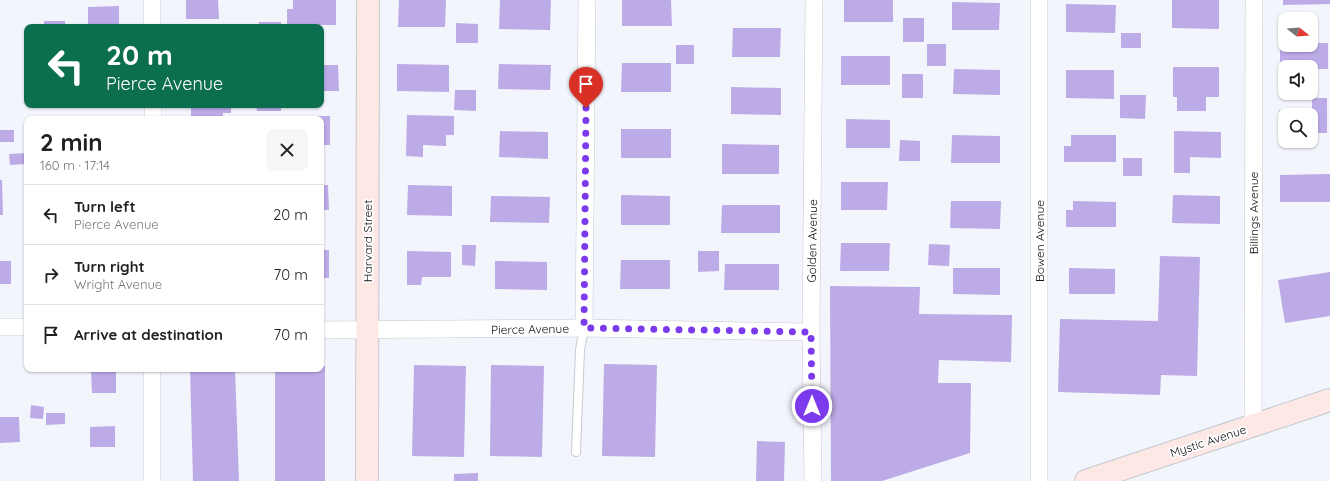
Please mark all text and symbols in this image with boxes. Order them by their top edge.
north arrow [1278,12,1318,52]
map controls [1278,12,1318,148]
text: 20 m [106,37,173,72]
icon: left [40,40,92,92]
button: sound [1278,60,1318,100]
pin [569,67,603,108]
text: Pierce Avenue [106,72,223,95]
icon: arrive [575,73,597,95]
button: search [1278,108,1318,148]
text: 2 min [40,127,102,157]
button: close [266,129,308,171]
text: 160 m · 17:14 [40,157,110,173]
street label: Billings Avenue [1246,171,1261,254]
text: Turn left [74,197,136,216]
street label: Golden Avenue [804,199,820,283]
street label: Harvard Street [360,200,375,282]
street label: Bowen Avenue [1032,200,1047,282]
icon: left [40,204,62,226]
text: 20 m [273,205,308,224]
text: Pierce Avenue [74,216,159,232]
text: Turn right [74,257,145,276]
icon: right [40,264,62,286]
text: 70 m [274,265,308,284]
text: Wright Avenue [74,276,162,292]
street label: Pierce Avenue [491,321,569,337]
icon: arrive [40,324,62,346]
text: Arrive at destination [74,325,223,344]
text: 70 m [274,325,308,344]
position arrow [791,385,833,427]
street label: Mystic Avenue [1168,422,1248,460]

